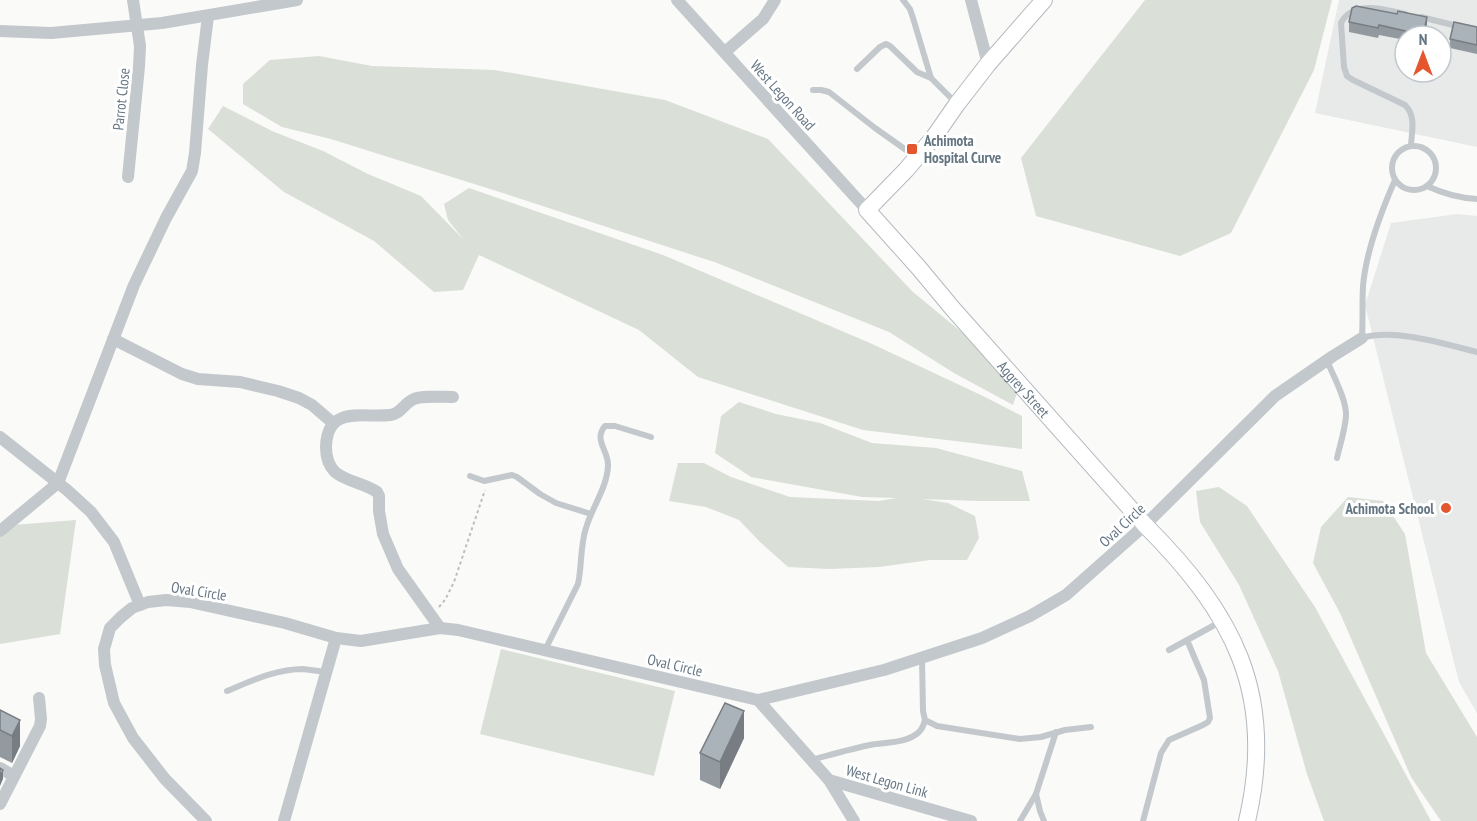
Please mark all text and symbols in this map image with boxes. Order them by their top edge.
north arrow [1393,24,1453,84]
text: N [1419,29,1427,49]
street label: West Legon Road [746,56,820,134]
street label: Parrot Close [108,67,134,131]
place label: Achimota Hospital Curve [923,131,1001,167]
marker: Achimota Hospital Curve [905,142,919,156]
street label: Aggrey Street [994,357,1054,421]
street label: Oval Circle [1095,499,1149,551]
place label: Achimota School [1345,499,1434,518]
marker: Achimota School [1439,501,1453,515]
street label: Oval Circle [170,577,228,605]
street label: Oval Circle [646,649,704,681]
street label: West Legon Link [844,760,930,802]

